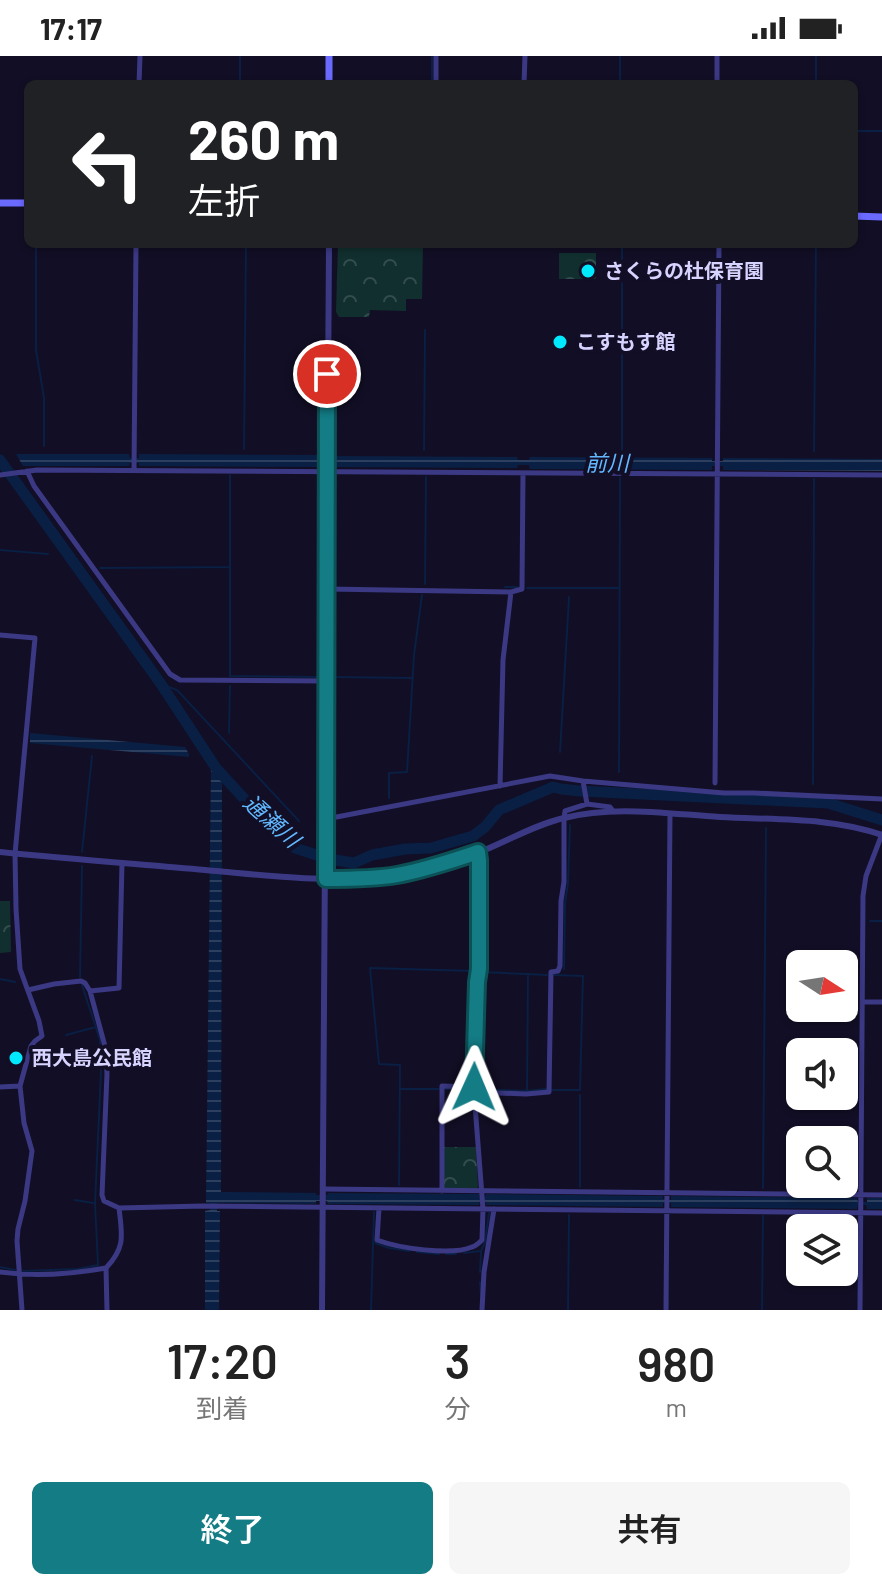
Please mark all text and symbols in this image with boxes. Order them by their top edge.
text: 17:17 [40,10,102,46]
text: 260 m [188,104,339,171]
icon: left [56,112,160,216]
text: 左折 [188,178,260,221]
place label: さくらの杜保育園 [604,258,764,282]
marker: さくらの杜保育園 [579,262,597,280]
place label: こすもす館 [576,329,676,353]
marker: こすもす館 [551,333,569,351]
pin [293,340,361,408]
icon: arrive [305,352,349,396]
water label: 前川 [585,449,631,475]
water label: 通瀬川 [239,789,307,853]
north arrow [786,950,858,1022]
map controls [786,950,858,1286]
button: sound [786,1038,858,1110]
place label: 西大島公民館 [32,1045,152,1069]
position arrow [432,1045,516,1129]
marker: 西大島公民館 [7,1049,25,1067]
button: search [786,1126,858,1198]
button: layers [786,1214,858,1286]
text: 17:20 [167,1331,278,1389]
text: 3 [445,1331,470,1389]
text: 980 [637,1334,715,1392]
text: m [665,1391,687,1422]
text: 到着 [196,1392,248,1423]
text: 分 [444,1392,470,1423]
button: 終了 [32,1482,433,1574]
button: 共有 [449,1482,850,1574]

